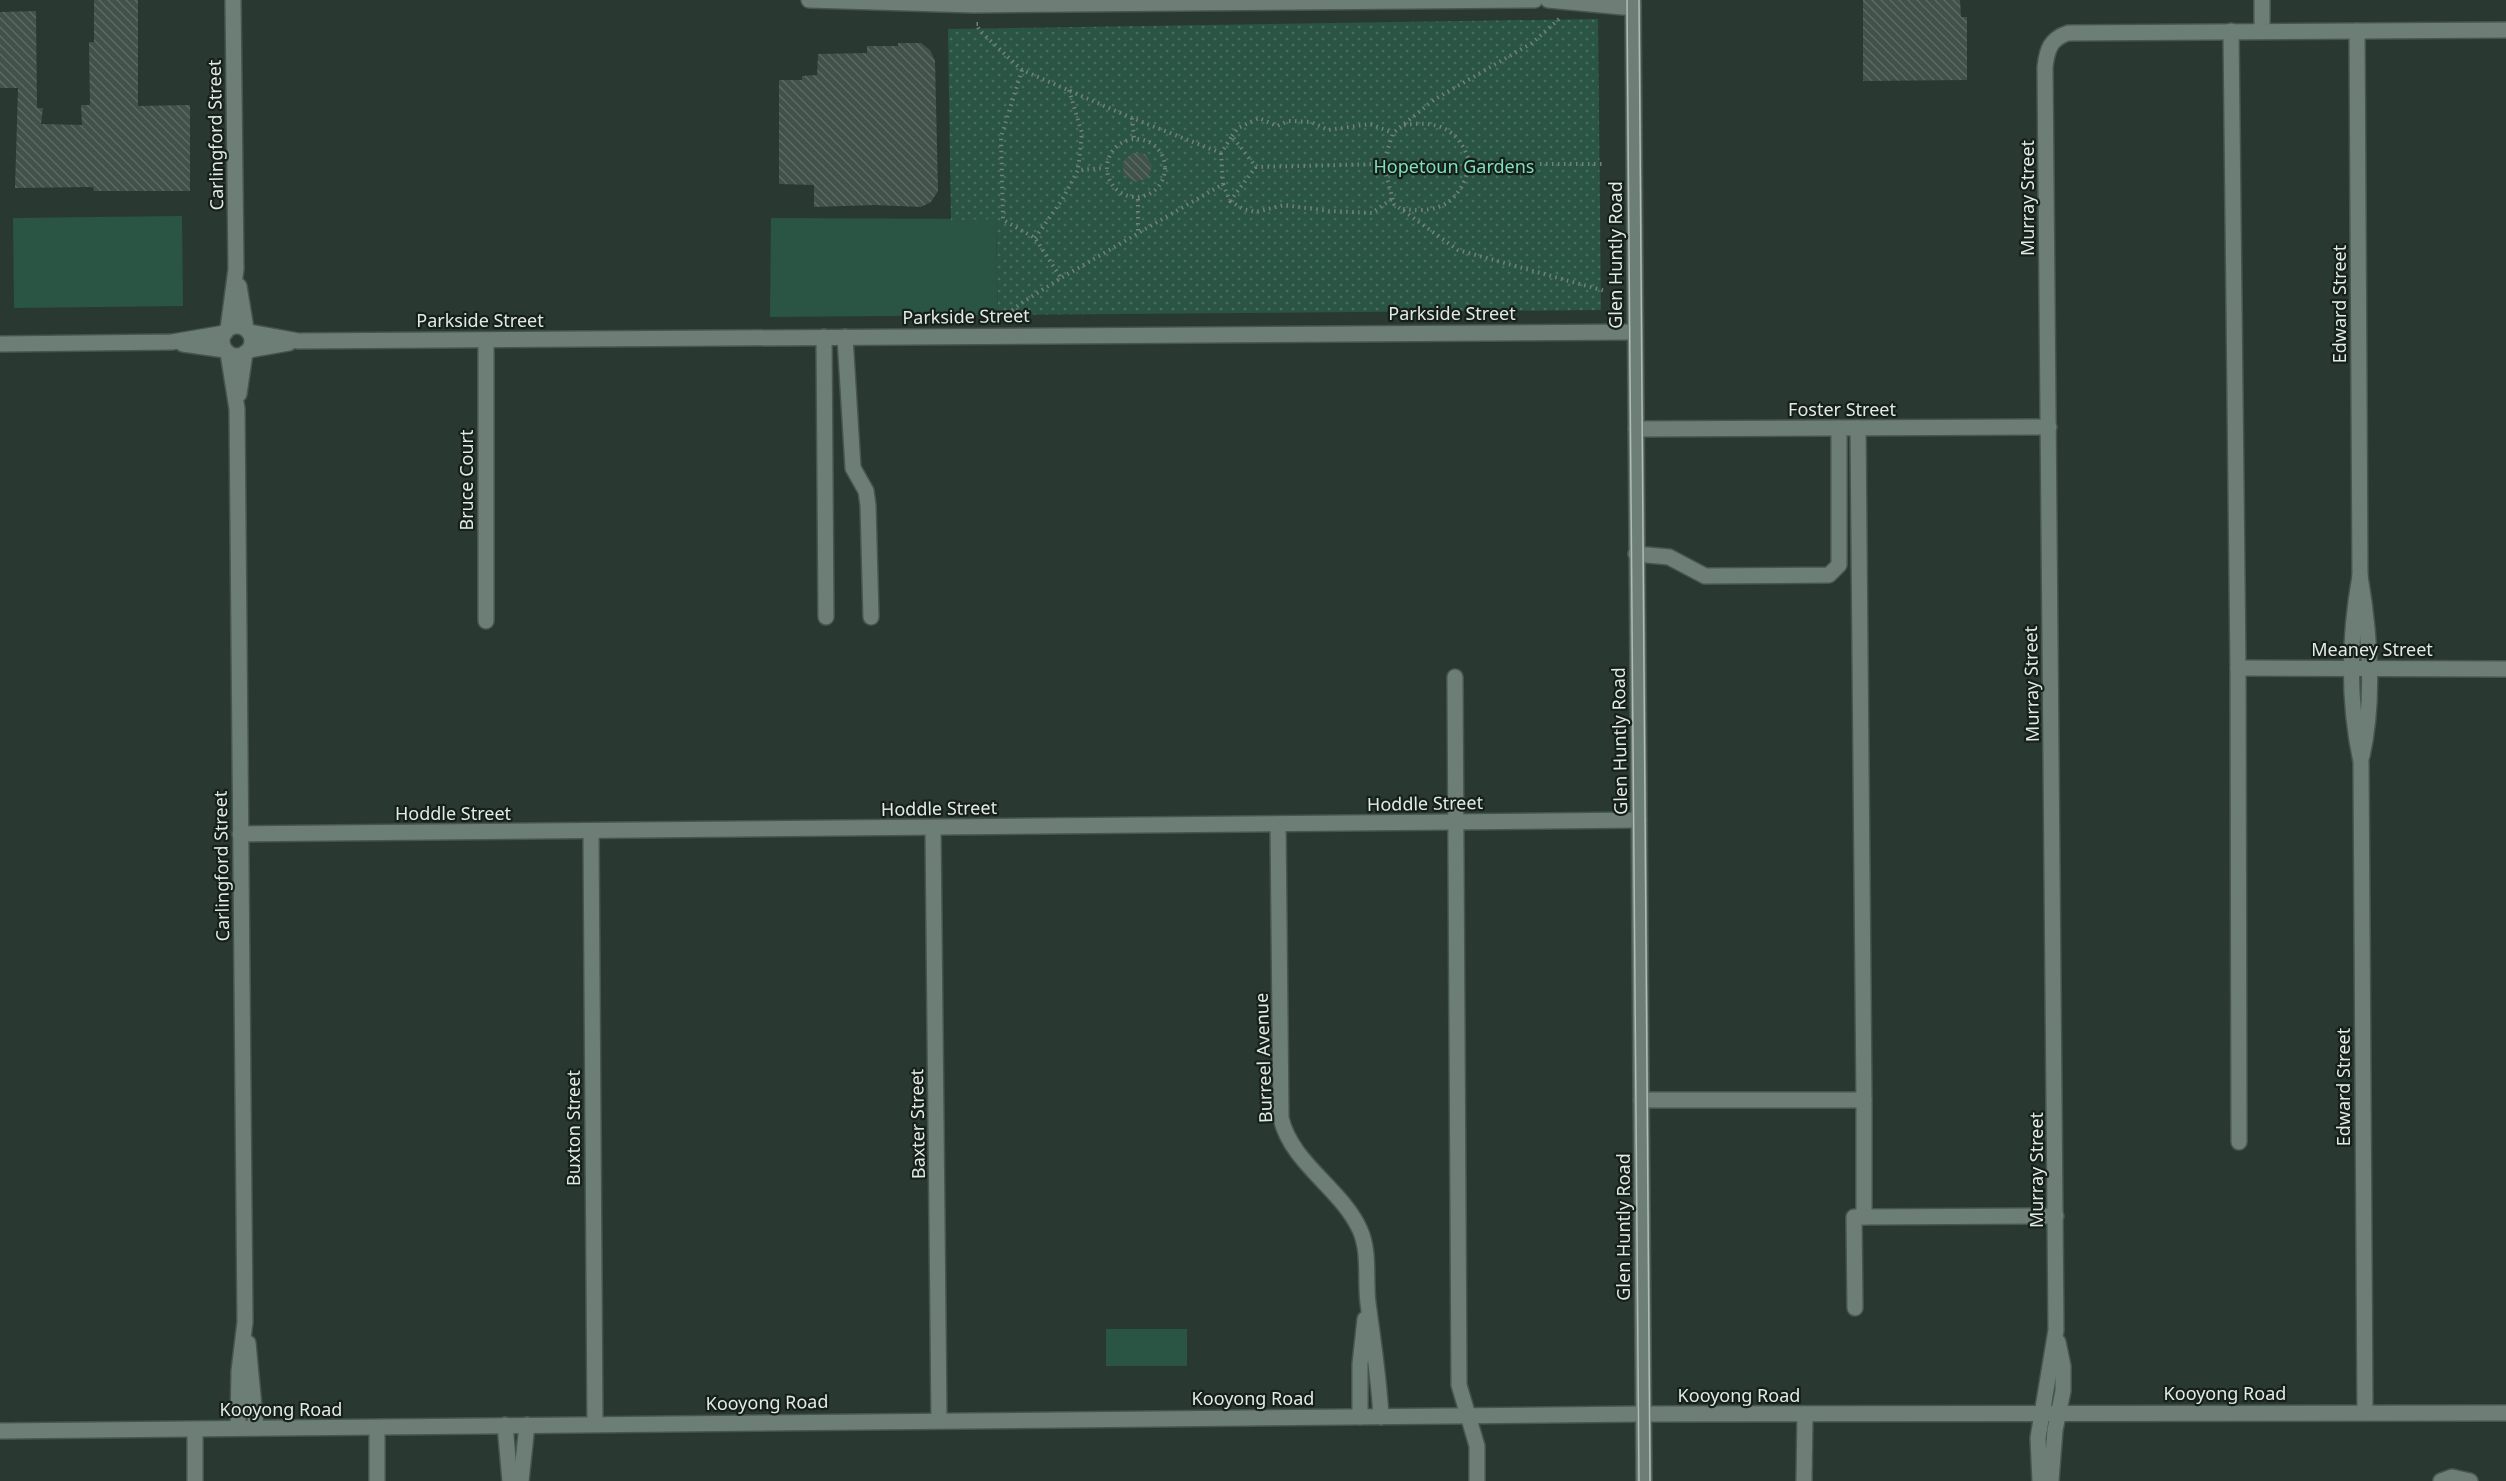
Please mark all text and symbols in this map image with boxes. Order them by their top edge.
street label: Carlingford Street [202,59,228,210]
street label: Murray Street [2015,139,2039,256]
park label: Hopetoun Gardens [1373,154,1535,178]
street label: Glen Huntly Road [1603,181,1627,329]
street label: Edward Street [2327,244,2351,363]
street label: Parkside Street [1388,301,1516,325]
street label: Parkside Street [902,303,1030,329]
street label: Parkside Street [416,308,544,332]
street label: Foster Street [1788,397,1896,421]
street label: Bruce Court [454,429,478,531]
street label: Murray Street [2018,625,2044,742]
street label: Meaney Street [2311,637,2433,661]
street label: Glen Huntly Road [1606,667,1632,815]
street label: Carlingford Street [208,790,234,941]
street label: Hoddle Street [1367,790,1484,816]
street label: Hoddle Street [881,795,998,821]
street label: Hoddle Street [395,801,512,825]
street label: Burreel Avenue [1249,993,1277,1123]
street label: Edward Street [2331,1027,2355,1146]
street label: Baxter Street [904,1068,930,1179]
street label: Buxton Street [561,1070,585,1186]
street label: Murray Street [2024,1111,2048,1228]
street label: Glen Huntly Road [1611,1153,1635,1301]
street label: Kooyong Road [2164,1381,2286,1405]
street label: Kooyong Road [1678,1383,1800,1407]
street label: Kooyong Road [1192,1386,1314,1410]
street label: Kooyong Road [705,1389,829,1415]
street label: Kooyong Road [220,1397,342,1421]

